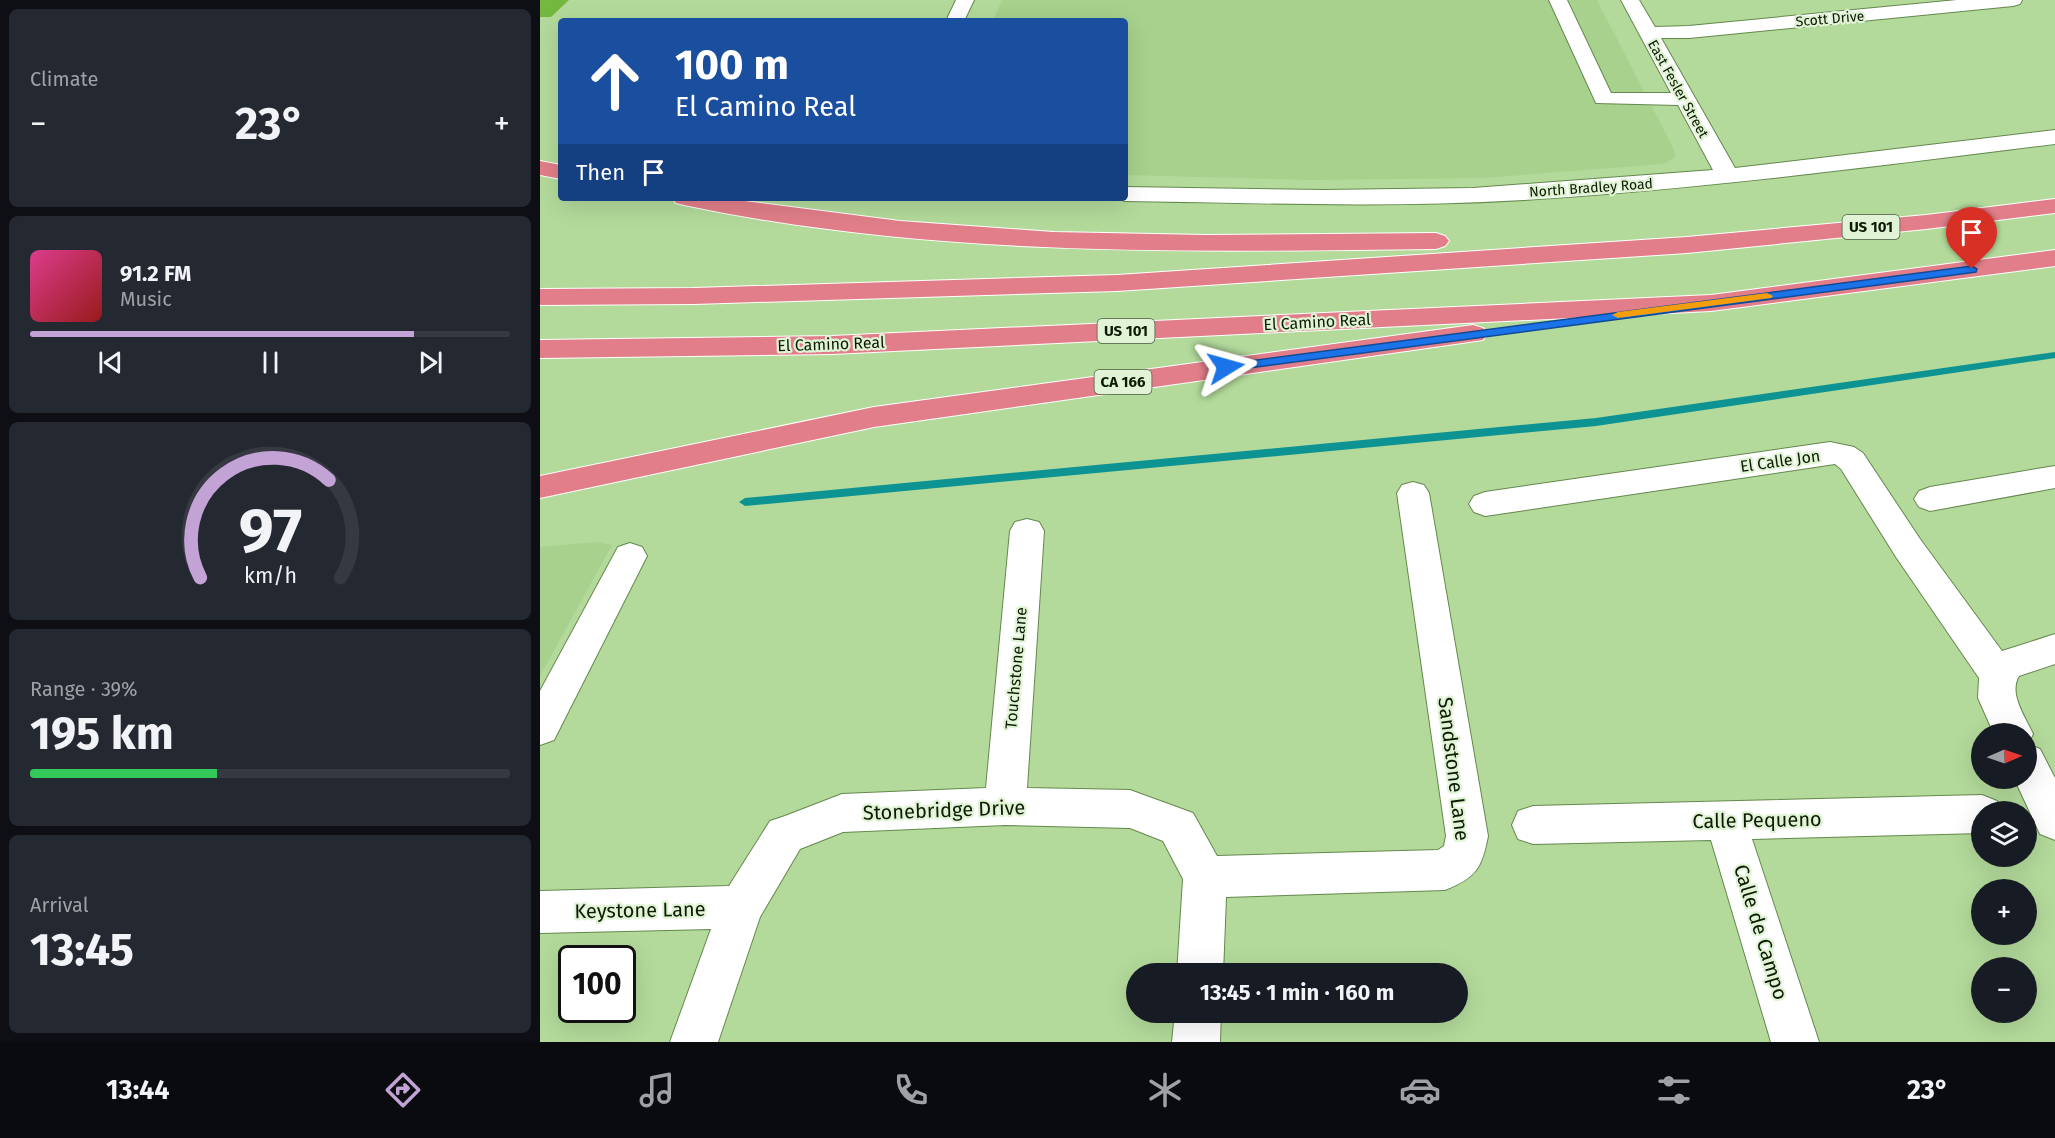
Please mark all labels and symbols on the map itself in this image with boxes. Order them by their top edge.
street label: Scott Drive [1795,8,1865,30]
street label: East Fesler Street [1644,37,1712,142]
street label: North Bradley Road [1529,175,1653,201]
pin [1946,207,1997,269]
road number: US 101 [1842,215,1900,239]
street label: El Camino Real [1263,310,1371,334]
road number: US 101 [1098,319,1154,343]
street label: El Camino Real [777,333,885,355]
position arrow [1194,335,1258,399]
road number: CA 166 [1094,370,1152,394]
street label: El Calle Jon [1739,446,1821,476]
street label: Touchstone Lane [1001,606,1031,730]
street label: Sandstone Lane [1433,696,1475,842]
north arrow [1971,723,2037,789]
street label: Stonebridge Drive [862,795,1026,825]
street label: Calle Pequeno [1692,807,1822,833]
street label: Calle de Campo [1729,861,1793,1003]
street label: Keystone Lane [574,897,706,923]
speed limit sign: 100 [558,945,636,1023]

